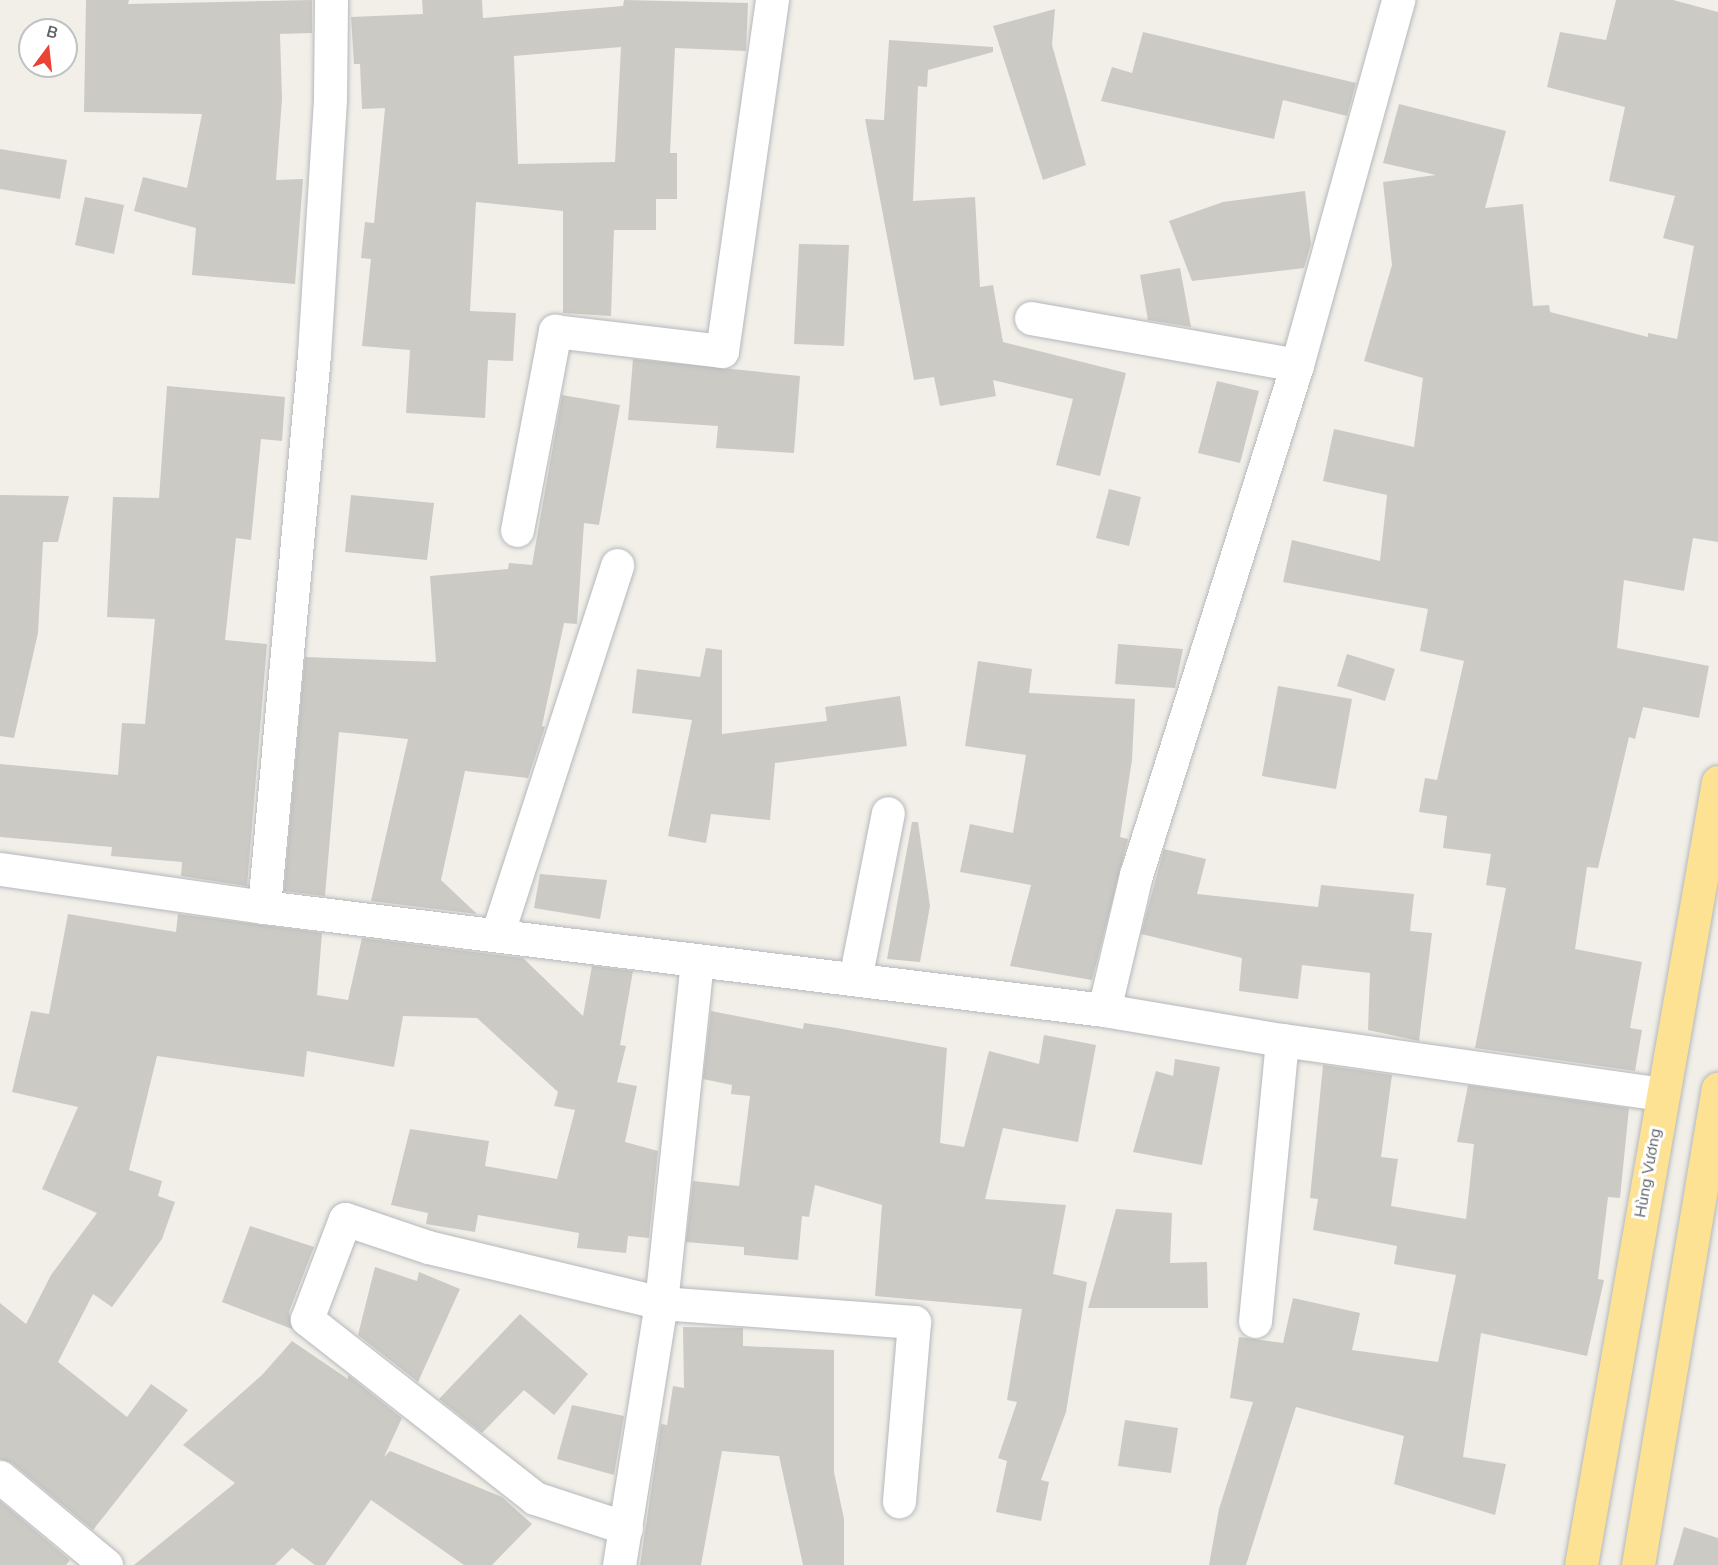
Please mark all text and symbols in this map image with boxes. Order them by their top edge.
north arrow [18,18,78,78]
text: B [44,20,60,45]
street label: Hùng Vương [1631,1127,1665,1219]

